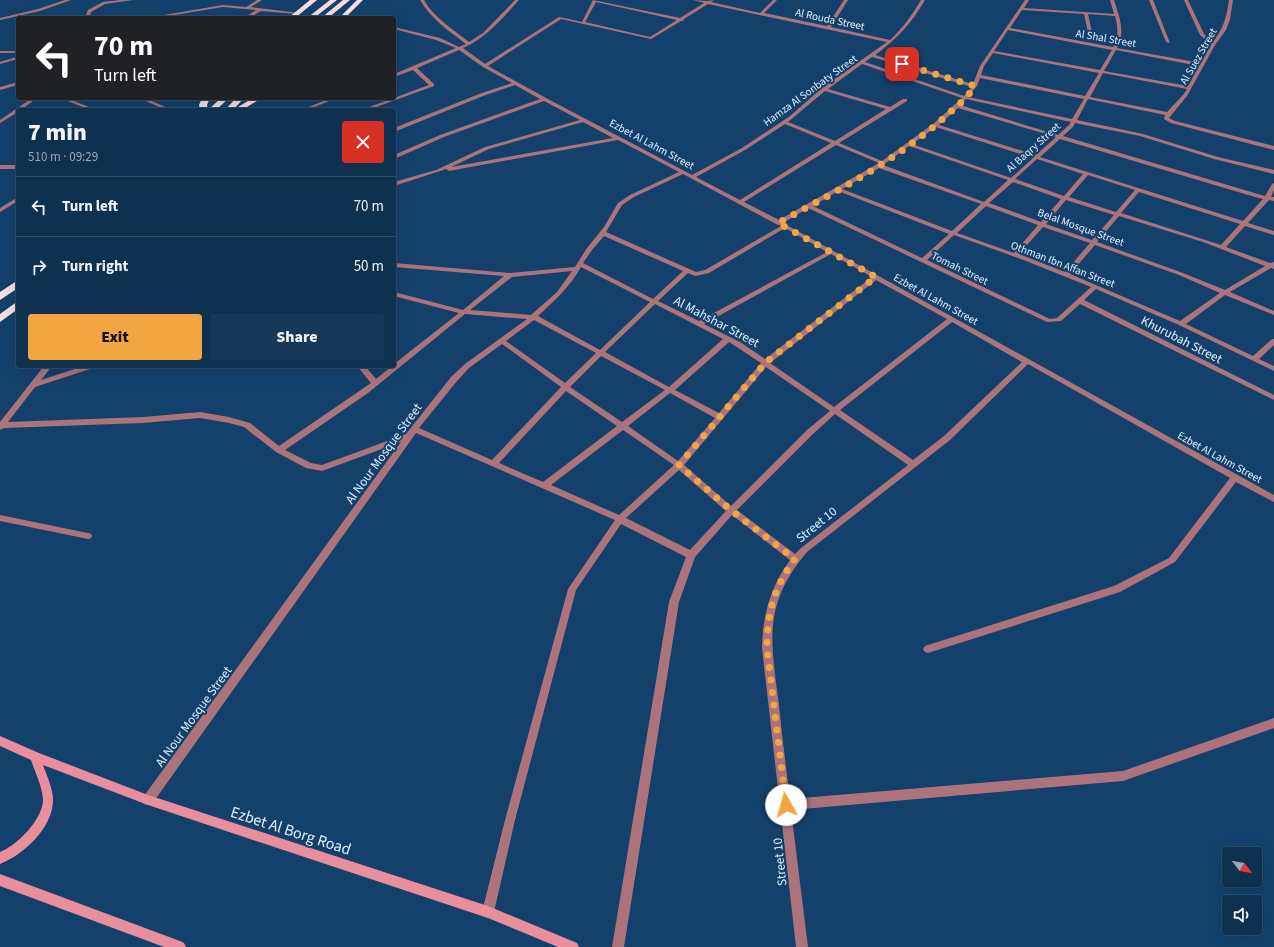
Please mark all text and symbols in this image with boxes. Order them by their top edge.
street label: Al Rouda Street [794,5,866,34]
street label: Al Suez Street [1176,25,1221,87]
text: 70 m [94,26,153,66]
street label: Al Shal Street [1075,26,1137,51]
icon: left [28,32,80,84]
pin [885,47,919,81]
street label: Hamza Al Sonbaty Street [760,51,861,130]
icon: arrive [891,53,913,75]
text: Turn left [94,63,156,88]
text: 7 min [28,115,87,150]
street label: Ezbet Al Lahm Street [606,116,697,173]
street label: Al Baqry Street [1003,119,1064,176]
button: close [342,121,384,163]
text: 510 m · 09:29 [28,148,98,166]
icon: left [28,196,50,218]
text: Turn left [62,196,118,217]
text: 70 m [354,196,384,217]
street label: Belal Mosque Street [1035,205,1126,250]
street label: Othman Ibn Affan Street [1009,238,1117,291]
street label: Tomah Street [929,248,991,289]
icon: right [28,256,50,278]
text: Turn right [62,256,128,277]
text: 50 m [354,256,384,277]
street label: Ezbet Al Lahm Street [891,270,981,329]
street label: Al Mahshar Street [670,292,763,352]
street label: Khurubah Street [1138,312,1226,368]
button: Exit [28,314,202,360]
button: Share [210,314,384,360]
street label: Al Nour Mosque Street [341,399,427,508]
street label: Ezbet Al Lahm Street [1175,428,1265,487]
street label: Street 10 [792,503,841,547]
street label: Al Nour Mosque Street [151,662,237,771]
position arrow [765,784,807,826]
street label: Ezbet Al Borg Road [228,801,354,861]
street label: Street 10 [769,837,791,887]
north arrow [1222,847,1262,887]
map controls [1222,847,1262,935]
button: sound [1222,895,1262,935]

